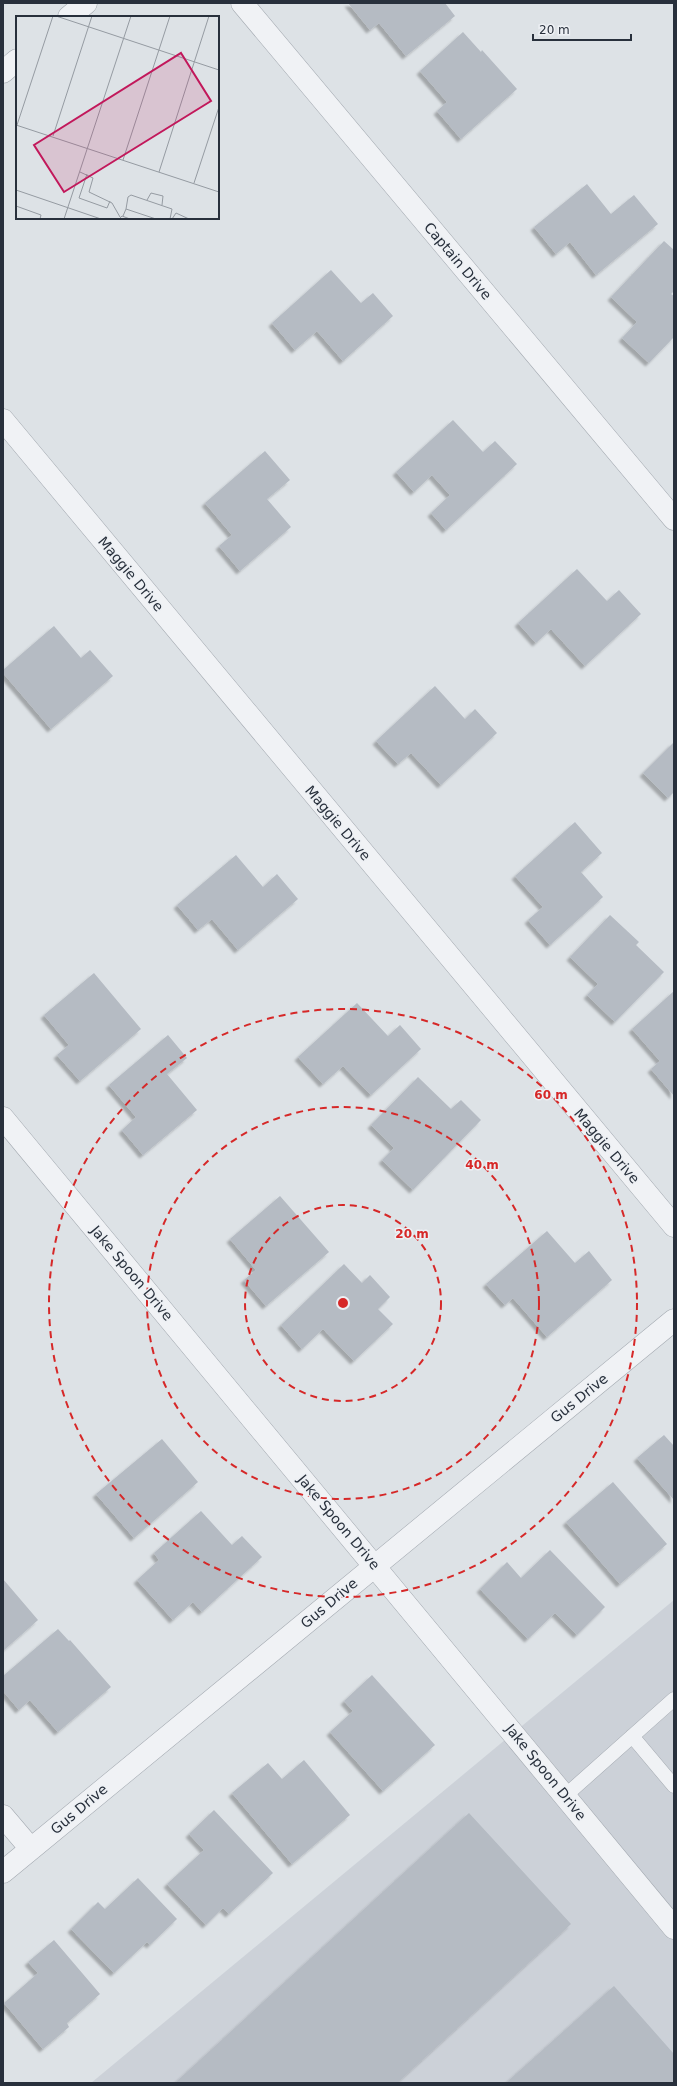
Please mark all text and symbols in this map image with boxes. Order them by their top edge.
inset map [16,16,219,219]
scale bar [533,16,631,42]
text: 20 m [539,23,570,37]
street label: Captain Drive [421,219,495,303]
street label: Maggie Drive [95,533,167,615]
street label: Maggie Drive [302,782,374,864]
text: 60 m [534,1088,568,1102]
street label: Maggie Drive [571,1105,643,1187]
text: 40 m [465,1158,499,1172]
street label: Jake Spoon Drive [87,1222,176,1324]
text: 20 m [395,1227,429,1241]
centre of rings [336,1296,350,1310]
street label: Gus Drive [547,1370,611,1426]
street label: Jake Spoon Drive [294,1471,383,1573]
street label: Gus Drive [298,1575,360,1631]
street label: Jake Spoon Drive [502,1720,590,1823]
street label: Gus Drive [48,1781,110,1837]

